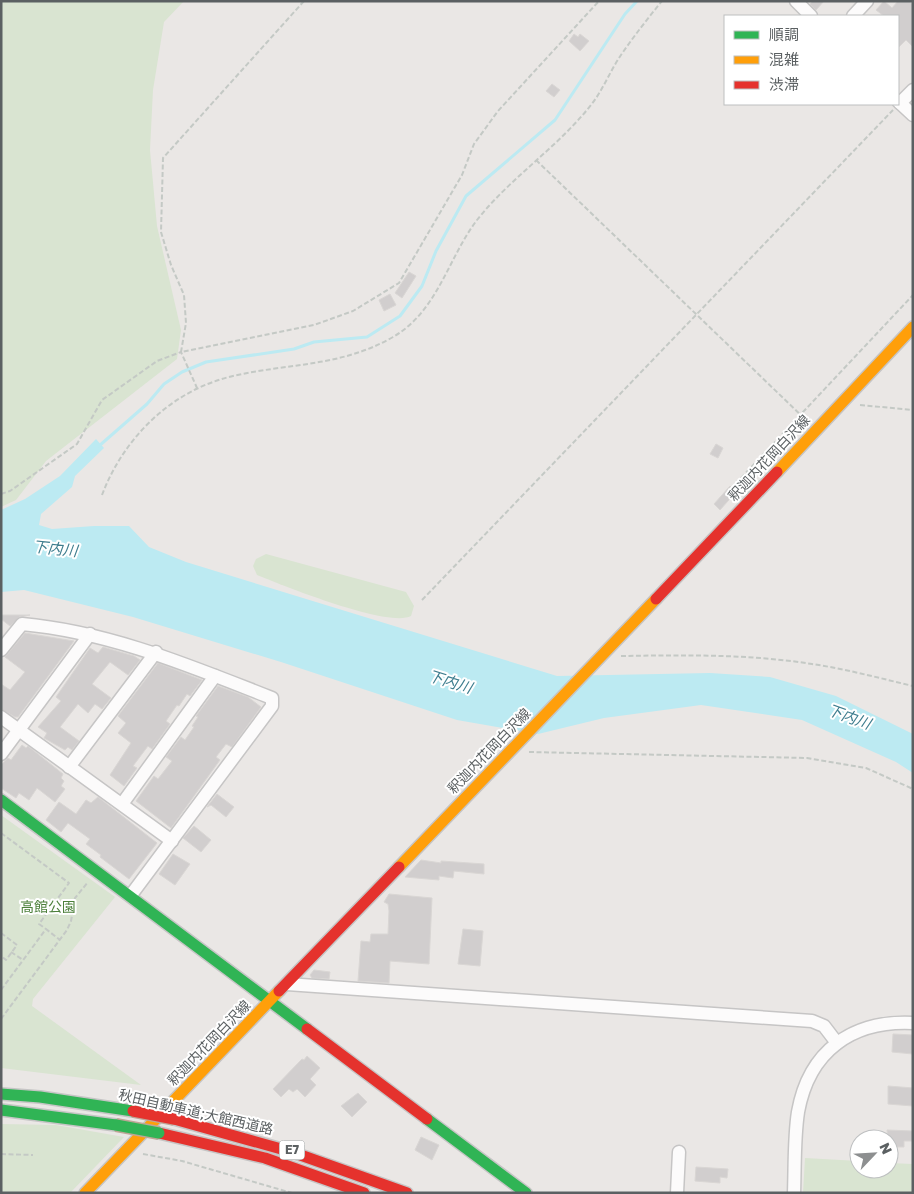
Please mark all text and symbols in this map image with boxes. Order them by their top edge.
legend [724,15,899,105]
text: 順調 [769,25,799,43]
text: 混雑 [769,50,799,68]
text: 渋滞 [769,75,799,93]
street label: 釈迦内花岡白沢線 [724,411,813,504]
water label: 下内川 [32,537,80,560]
water label: 下内川 [426,666,476,697]
water label: 下内川 [825,700,875,733]
street label: 釈迦内花岡白沢線 [444,704,534,797]
park label: 高館公園 [20,898,76,915]
street label: 釈迦内花岡白沢線 [164,996,254,1089]
street label: 秋田自動車道;大館西道路 [117,1085,275,1138]
north arrow [849,1129,899,1179]
road number: E7 [280,1140,304,1160]
text: N [876,1140,896,1157]

